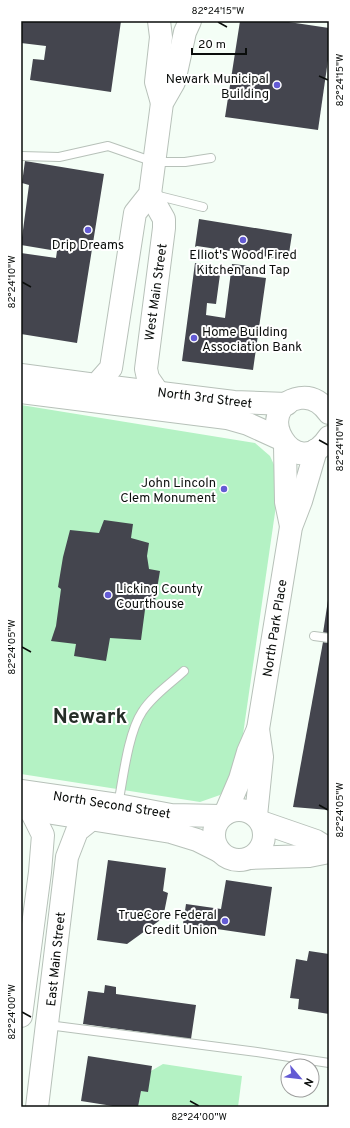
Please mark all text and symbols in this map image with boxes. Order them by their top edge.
text: 82°24'15"W [192,5,244,18]
scale bar [192,30,246,56]
text: 20 m [198,37,226,53]
text: 82°24'15"W [334,54,347,106]
place label: Newark Municipal Building [166,72,269,103]
marker: Newark Municipal Building [272,80,282,90]
marker: Drip Dreams [83,225,93,235]
marker: Elliot's Wood Fired Kitchen and Tap [238,235,248,245]
place label: Drip Dreams [52,238,124,254]
street label: West Main Street [142,243,172,342]
place label: Elliot's Wood Fired Kitchen and Tap [189,248,297,279]
text: 82°24'10"W [6,255,19,309]
place label: Home Building Association Bank [202,325,302,356]
marker: Home Building Association Bank [189,333,199,343]
street label: North 3rd Street [156,385,253,413]
text: 82°24'10"W [334,418,347,472]
place label: John Lincoln Clem Monument [120,476,216,507]
marker: John Lincoln Clem Monument [219,484,229,494]
street label: North Park Place [260,578,292,678]
place label: Licking County Courthouse [116,582,203,613]
marker: Licking County Courthouse [103,590,113,600]
text: 82°24'05"W [6,619,19,675]
district label: Newark [53,704,127,731]
text: 82°24'05"W [334,782,347,838]
street label: North Second Street [52,789,172,823]
place label: TrueCore Federal Credit Union [118,908,217,939]
street label: East Main Street [44,911,70,1007]
marker: TrueCore Federal Credit Union [220,916,230,926]
text: 82°24'00"W [6,984,19,1040]
north arrow [280,1058,320,1098]
text: N [300,1075,316,1089]
text: 82°24'00"W [171,1111,227,1124]

